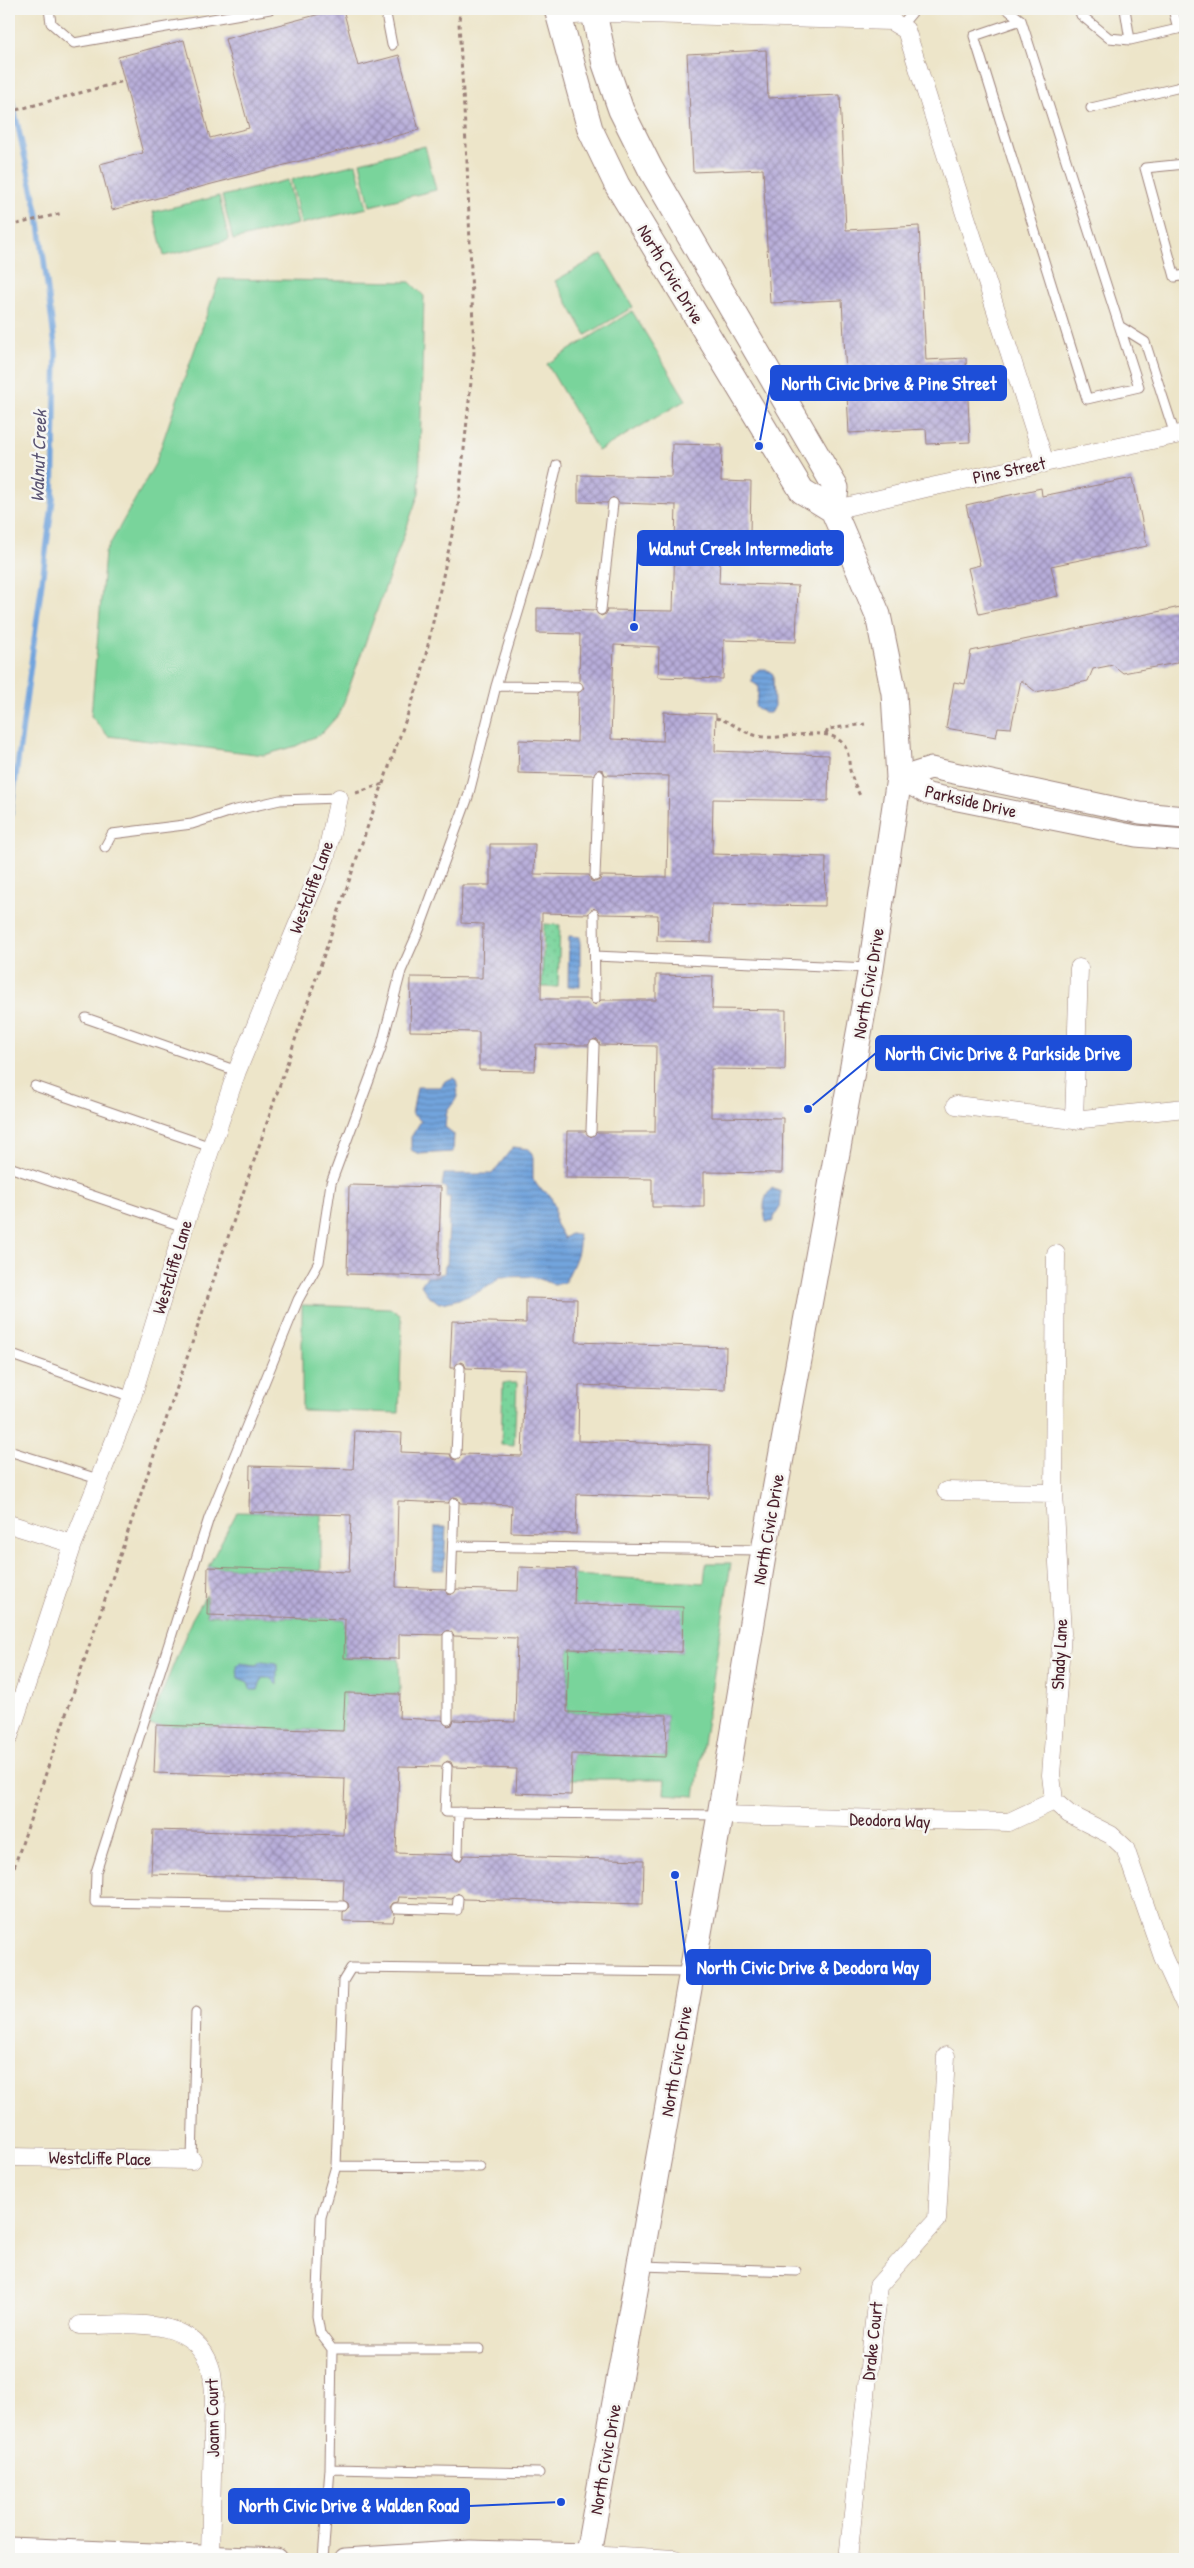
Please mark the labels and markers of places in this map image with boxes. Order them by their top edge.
callout: North Civic Drive & Pine Street [771,366,1006,400]
callout: Walnut Creek Intermediate [638,531,843,565]
callout: North Civic Drive & Parkside Drive [876,1036,1131,1070]
callout: North Civic Drive & Deodora Way [687,1950,930,1984]
callout: North Civic Drive & Walden Road [229,2489,469,2523]

